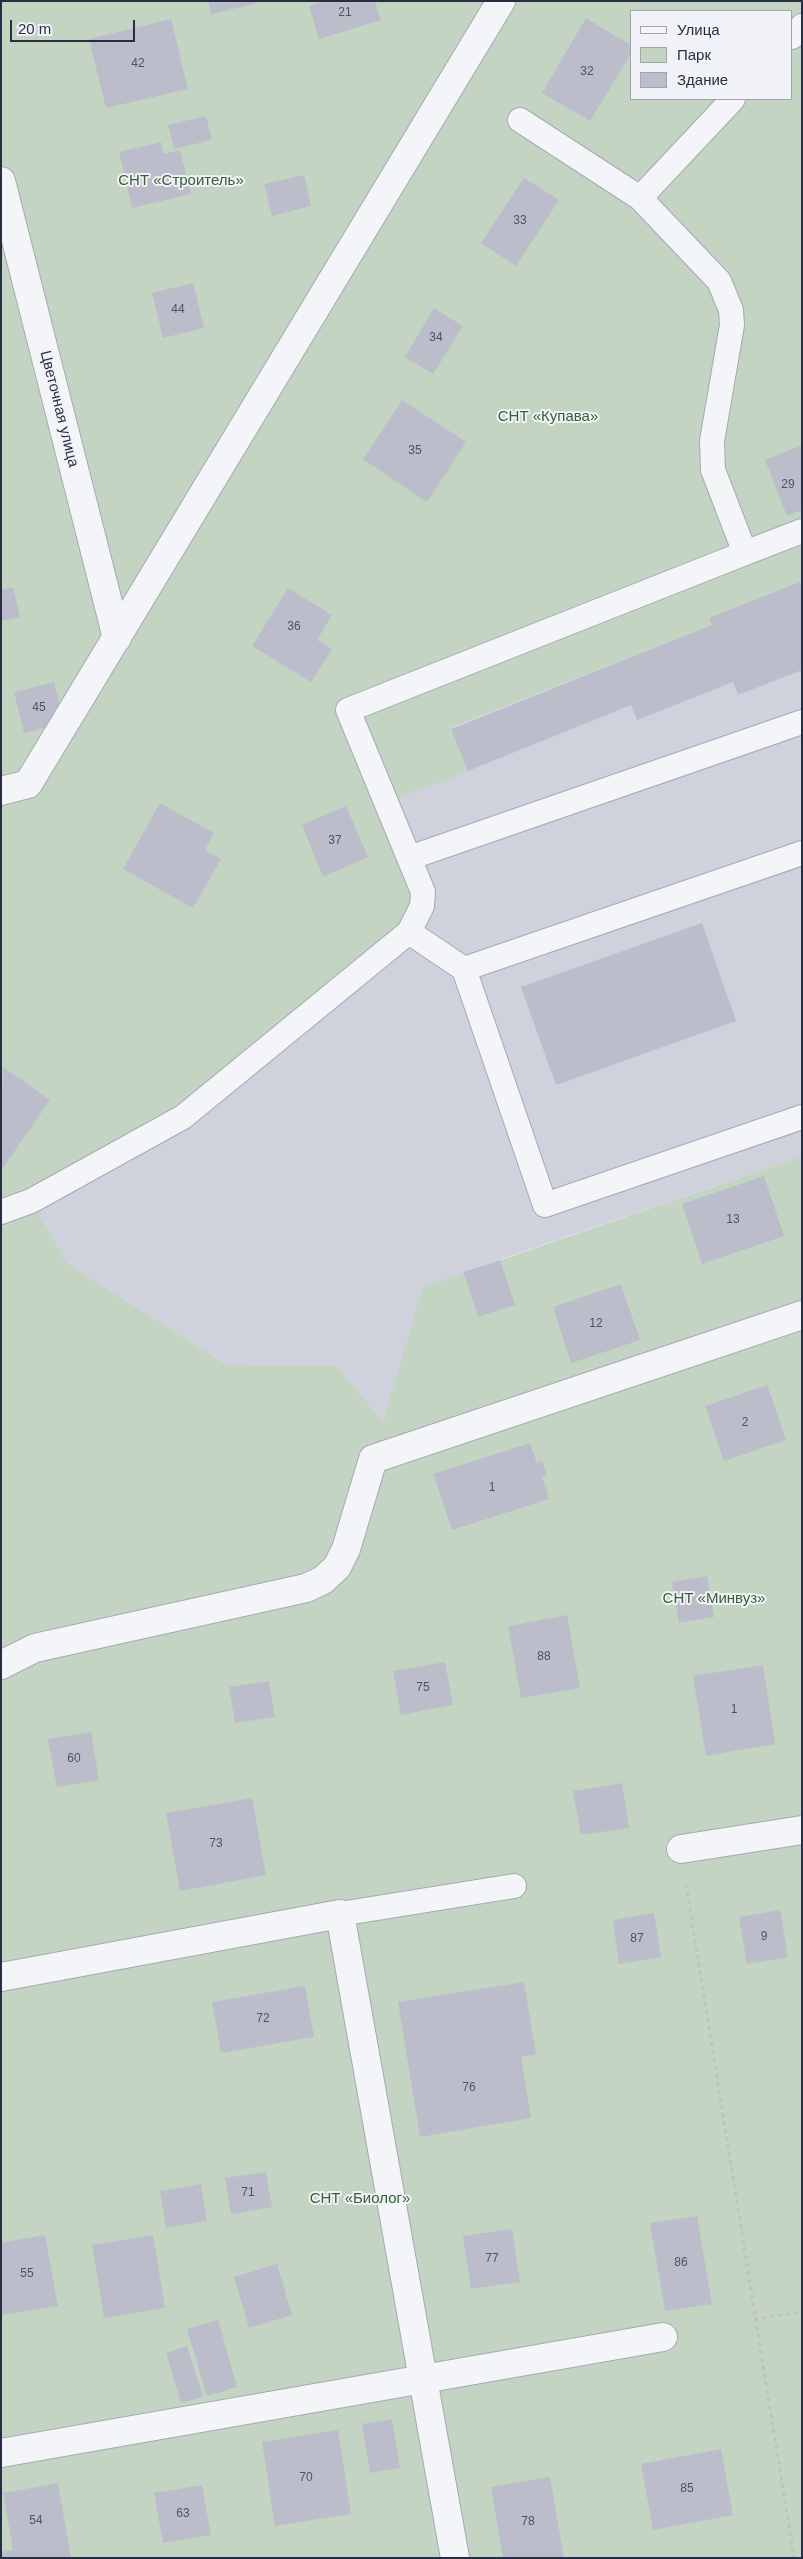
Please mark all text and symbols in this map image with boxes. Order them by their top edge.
house number: 21 [338,6,352,20]
scale bar [12,10,138,42]
legend [630,10,793,100]
text: 20 m [18,20,51,37]
text: Улица [677,21,720,38]
text: Парк [677,46,711,63]
house number: 42 [131,57,145,71]
house number: 32 [580,65,594,79]
text: Здание [677,71,728,88]
park label: СНТ «Строитель» [118,172,244,190]
house number: 33 [513,214,527,228]
house number: 44 [171,303,185,317]
house number: 34 [429,331,443,345]
street label: Цветочная улица [36,349,82,469]
park label: СНТ «Купава» [498,408,598,426]
house number: 35 [408,444,422,458]
house number: 29 [781,478,795,492]
house number: 36 [287,620,301,634]
house number: 45 [32,701,46,715]
house number: 37 [328,834,342,848]
house number: 13 [726,1213,740,1227]
house number: 12 [589,1317,603,1331]
house number: 2 [742,1416,748,1430]
house number: 1 [489,1481,495,1495]
park label: СНТ «Минвуз» [663,1590,765,1608]
house number: 88 [537,1650,551,1664]
house number: 75 [416,1681,430,1695]
house number: 1 [731,1703,737,1717]
house number: 60 [67,1752,81,1766]
house number: 73 [209,1837,223,1851]
house number: 9 [761,1930,767,1944]
house number: 87 [630,1932,644,1946]
house number: 72 [256,2012,270,2026]
house number: 76 [462,2081,476,2095]
house number: 71 [241,2186,255,2200]
park label: СНТ «Биолог» [310,2190,410,2208]
house number: 77 [485,2252,499,2266]
house number: 86 [674,2256,688,2270]
house number: 55 [20,2267,34,2281]
house number: 70 [299,2471,313,2485]
house number: 85 [680,2482,694,2496]
house number: 63 [176,2507,190,2521]
house number: 54 [29,2514,43,2528]
house number: 78 [521,2515,535,2529]

